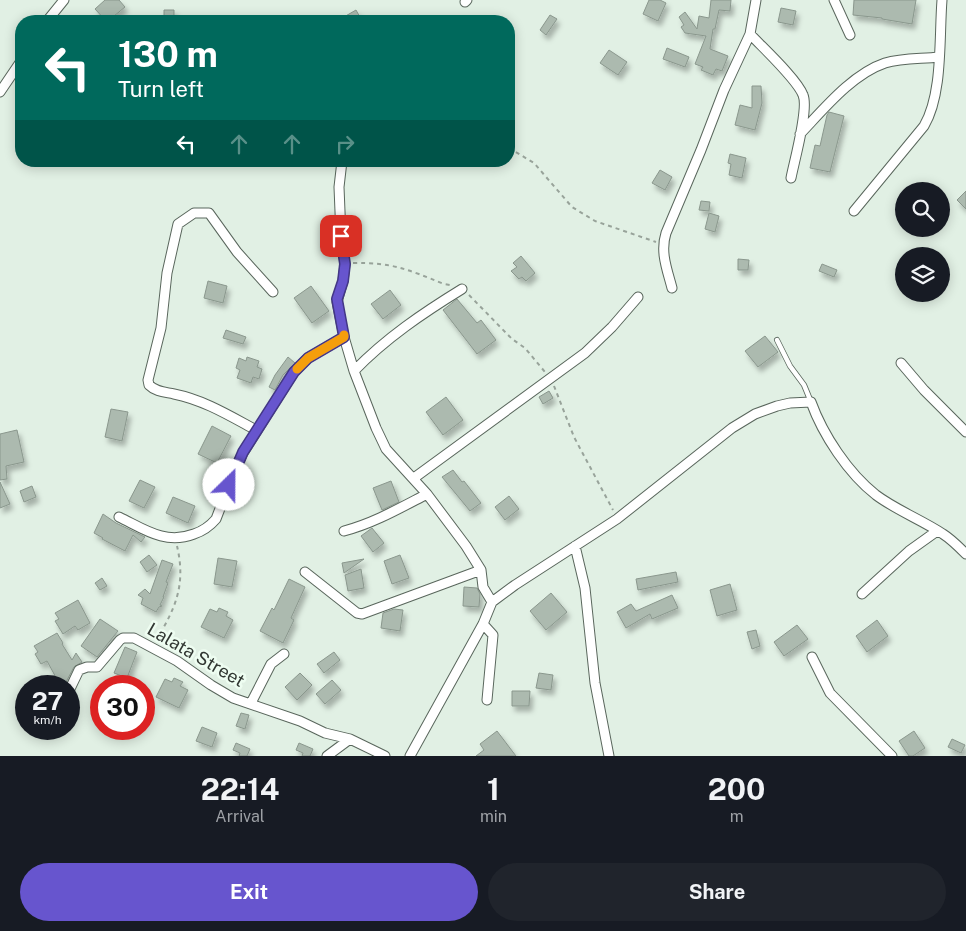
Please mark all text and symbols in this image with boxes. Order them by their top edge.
text: 130 m [118,34,218,75]
icon: left [35,35,100,100]
text: Turn left [118,76,204,102]
icon: left [172,130,200,158]
icon: ahead [225,130,253,158]
icon: ahead [278,130,306,158]
icon: right [331,130,359,158]
map controls [895,182,950,302]
button: search [895,182,950,237]
pin [320,215,362,257]
icon: arrive [327,222,355,250]
button: layers [895,247,950,302]
position arrow [202,458,254,510]
street label: Lalata Street [144,618,249,691]
speed limit sign: 30 [90,675,155,740]
text: 27 [32,686,63,716]
text: km/h [33,713,62,727]
text: 22:14 [201,771,279,807]
text: 1 [487,771,500,807]
text: 200 [708,771,765,807]
text: Arrival [215,807,265,826]
text: min [480,807,507,826]
text: m [730,807,743,826]
button: Exit [20,863,478,921]
button: Share [488,863,946,921]

